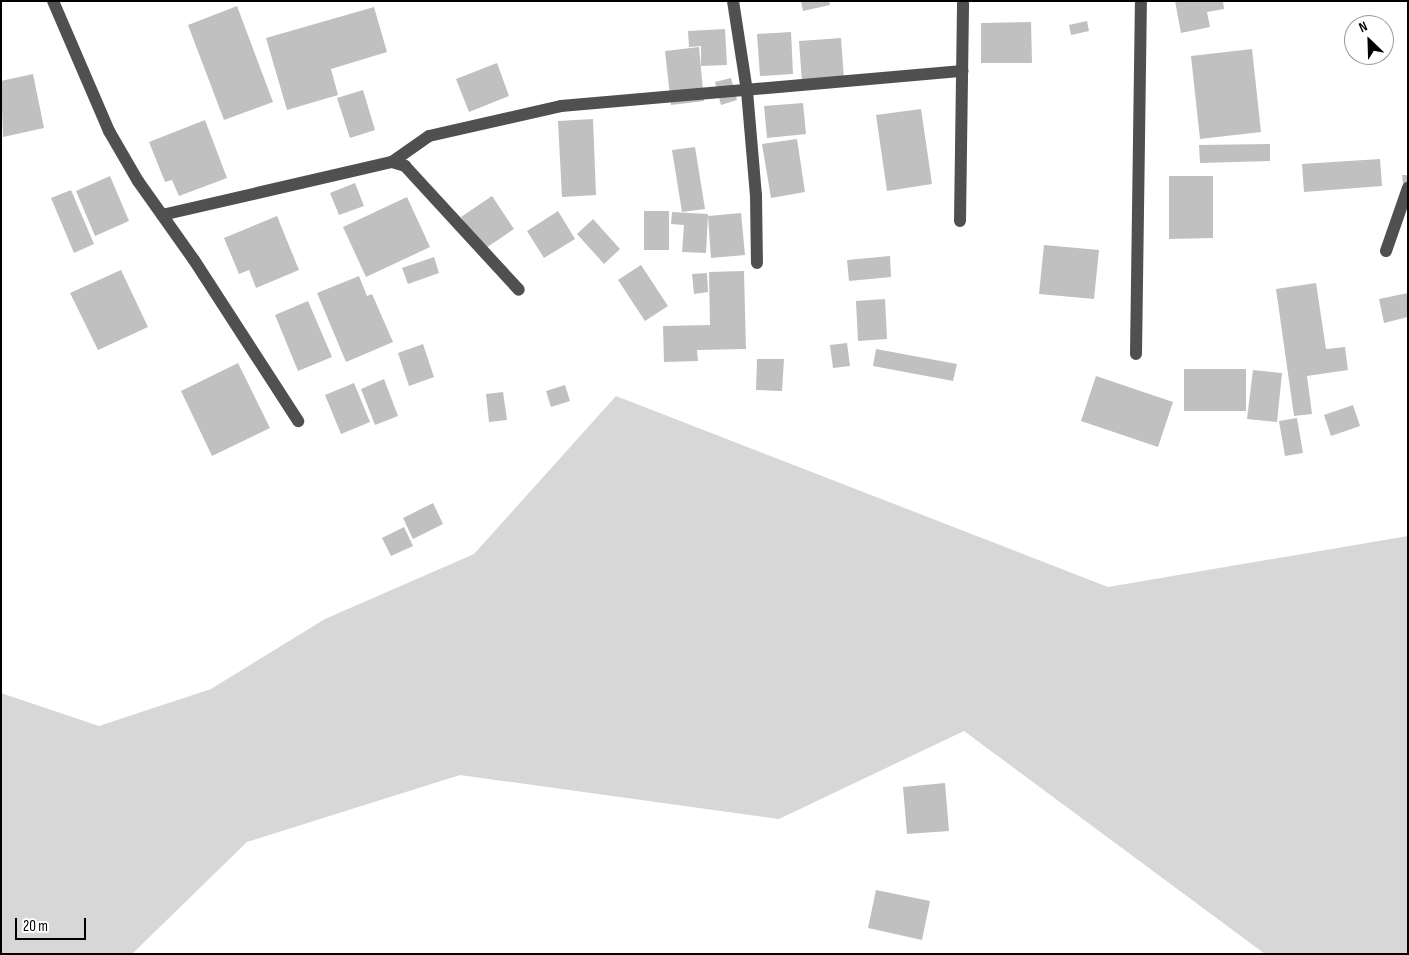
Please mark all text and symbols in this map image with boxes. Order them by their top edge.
north arrow [1344,15,1394,65]
text: N [1356,17,1370,36]
scale bar [18,908,89,940]
text: 20 m [23,917,48,936]

